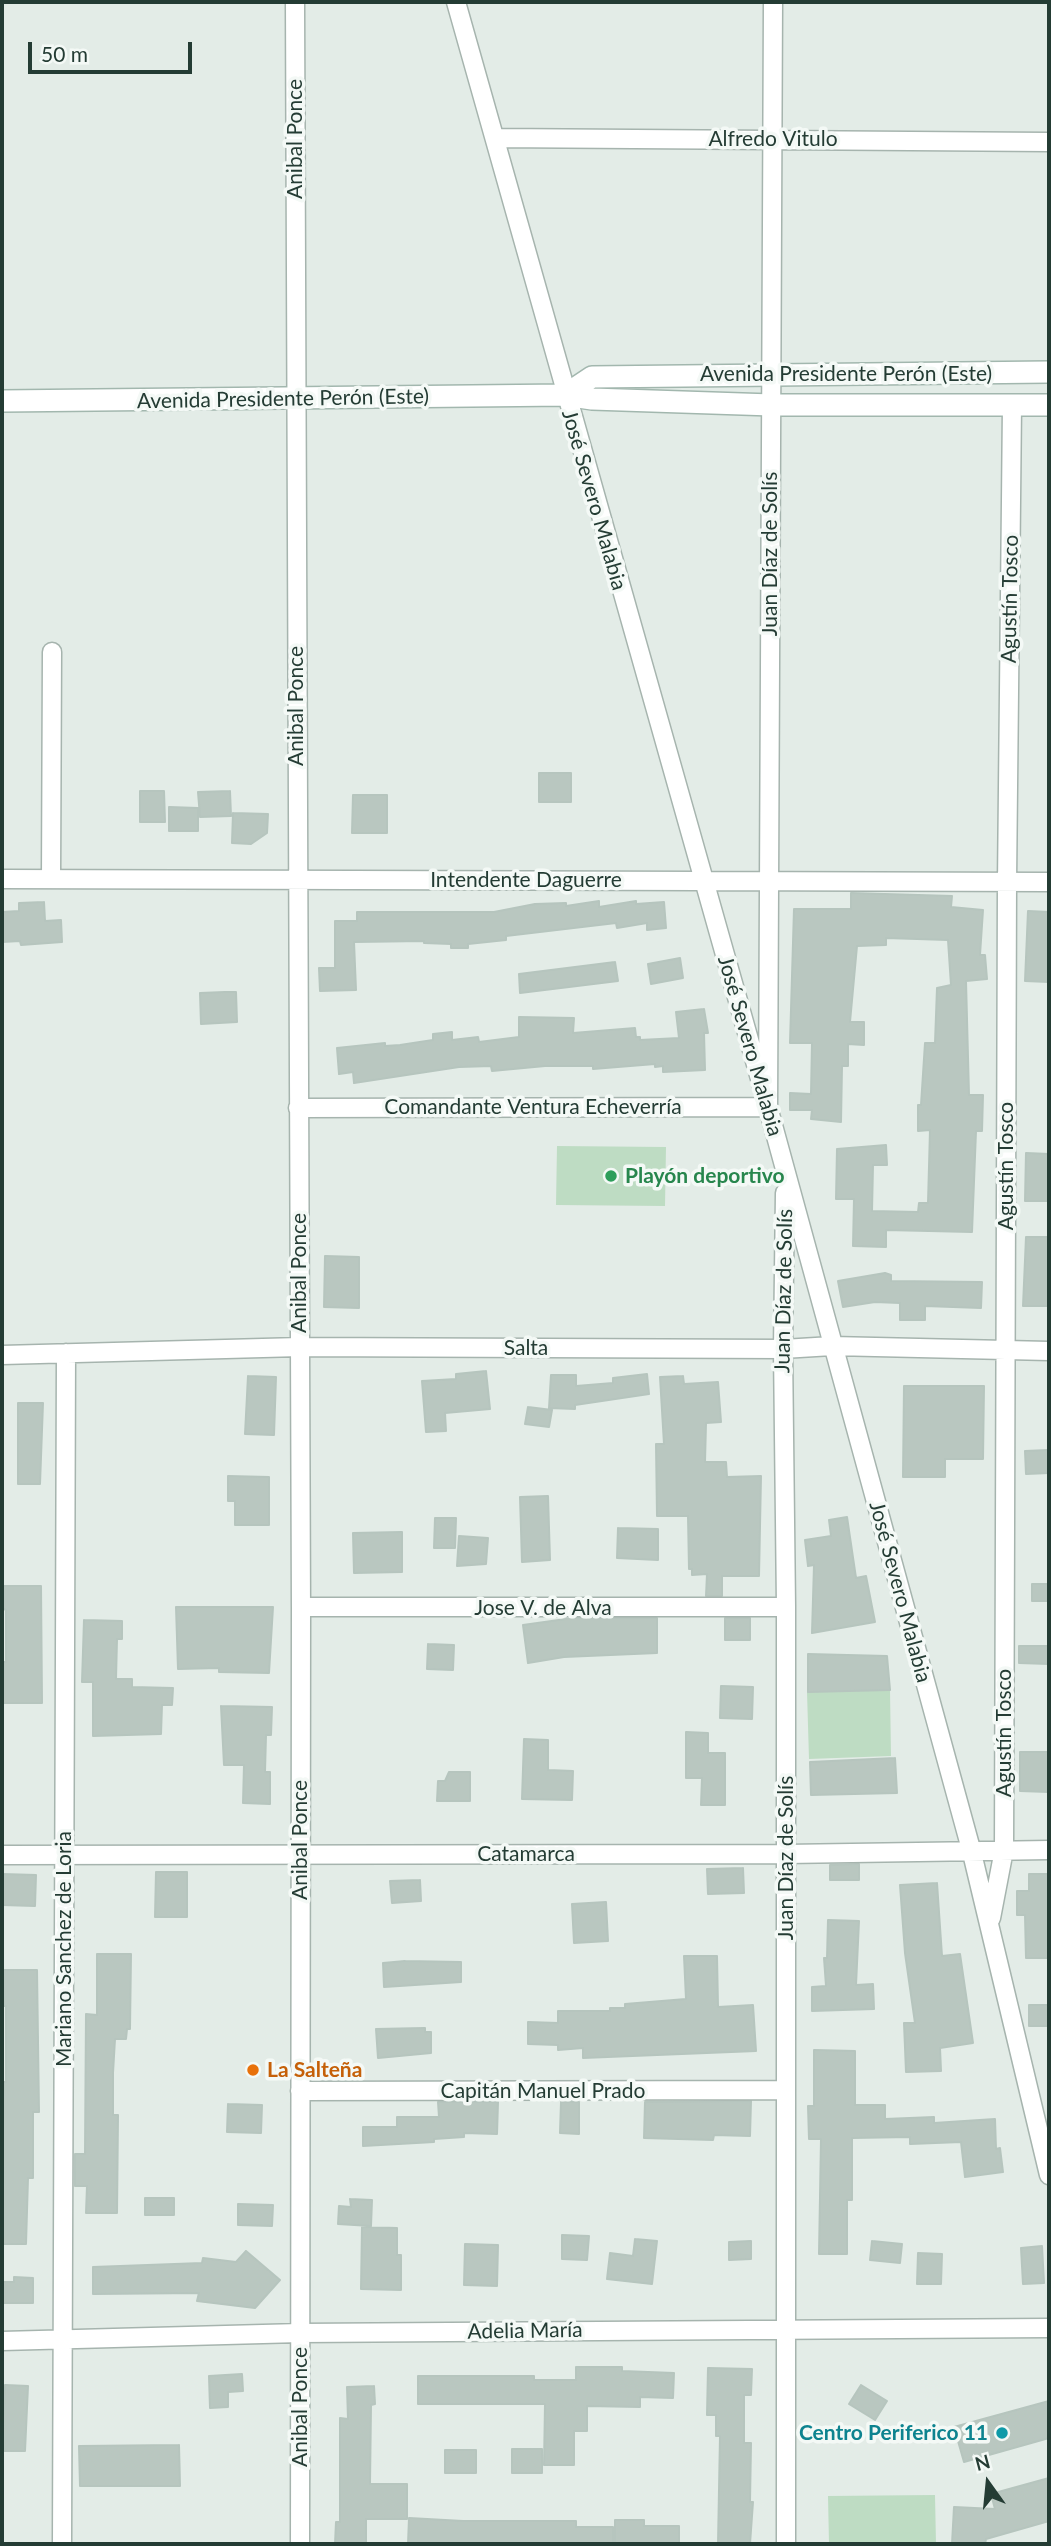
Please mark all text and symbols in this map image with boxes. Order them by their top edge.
scale bar [32,28,196,72]
text: 50 m [41,41,88,66]
street label: Anibal Ponce [282,79,308,199]
street label: Alfredo Vitulo [708,126,838,152]
street label: Avenida Presidente Perón (Este) [700,361,992,387]
street label: Avenida Presidente Perón (Este) [137,384,429,414]
street label: José Severo Malabia [556,407,632,593]
street label: Juan Díaz de Solís [757,472,783,636]
street label: Agustín Tosco [996,535,1024,663]
street label: Anibal Ponce [283,646,309,766]
street label: Intendente Daguerre [430,867,622,893]
street label: José Severo Malabia [712,953,788,1139]
street label: Comandante Ventura Echeverría [384,1094,682,1120]
street label: Agustín Tosco [993,1102,1019,1230]
place label: Playón deportivo [625,1163,785,1189]
marker: Playón deportivo [603,1168,619,1184]
street label: Juan Díaz de Solís [770,1209,798,1373]
street label: Anibal Ponce [286,1213,312,1333]
street label: Salta [504,1335,548,1361]
street label: José Severo Malabia [864,1499,936,1685]
street label: Jose V. de Alva [474,1595,612,1621]
street label: Agustín Tosco [991,1669,1017,1797]
street label: Juan Díaz de Solís [773,1776,799,1940]
street label: Anibal Ponce [287,1780,313,1900]
street label: Mariano Sanchez de Loria [51,1831,77,2067]
street label: Catamarca [477,1841,575,1867]
place label: La Salteña [267,2057,362,2083]
marker: La Salteña [245,2062,261,2078]
street label: Capitán Manuel Prado [441,2078,645,2104]
street label: Adelia María [467,2317,583,2345]
street label: Anibal Ponce [287,2347,313,2467]
place label: Centro Periferico 11 [799,2420,988,2446]
marker: Centro Periferico 11 [994,2425,1010,2441]
north arrow [953,2448,1023,2518]
text: N [972,2449,992,2475]

